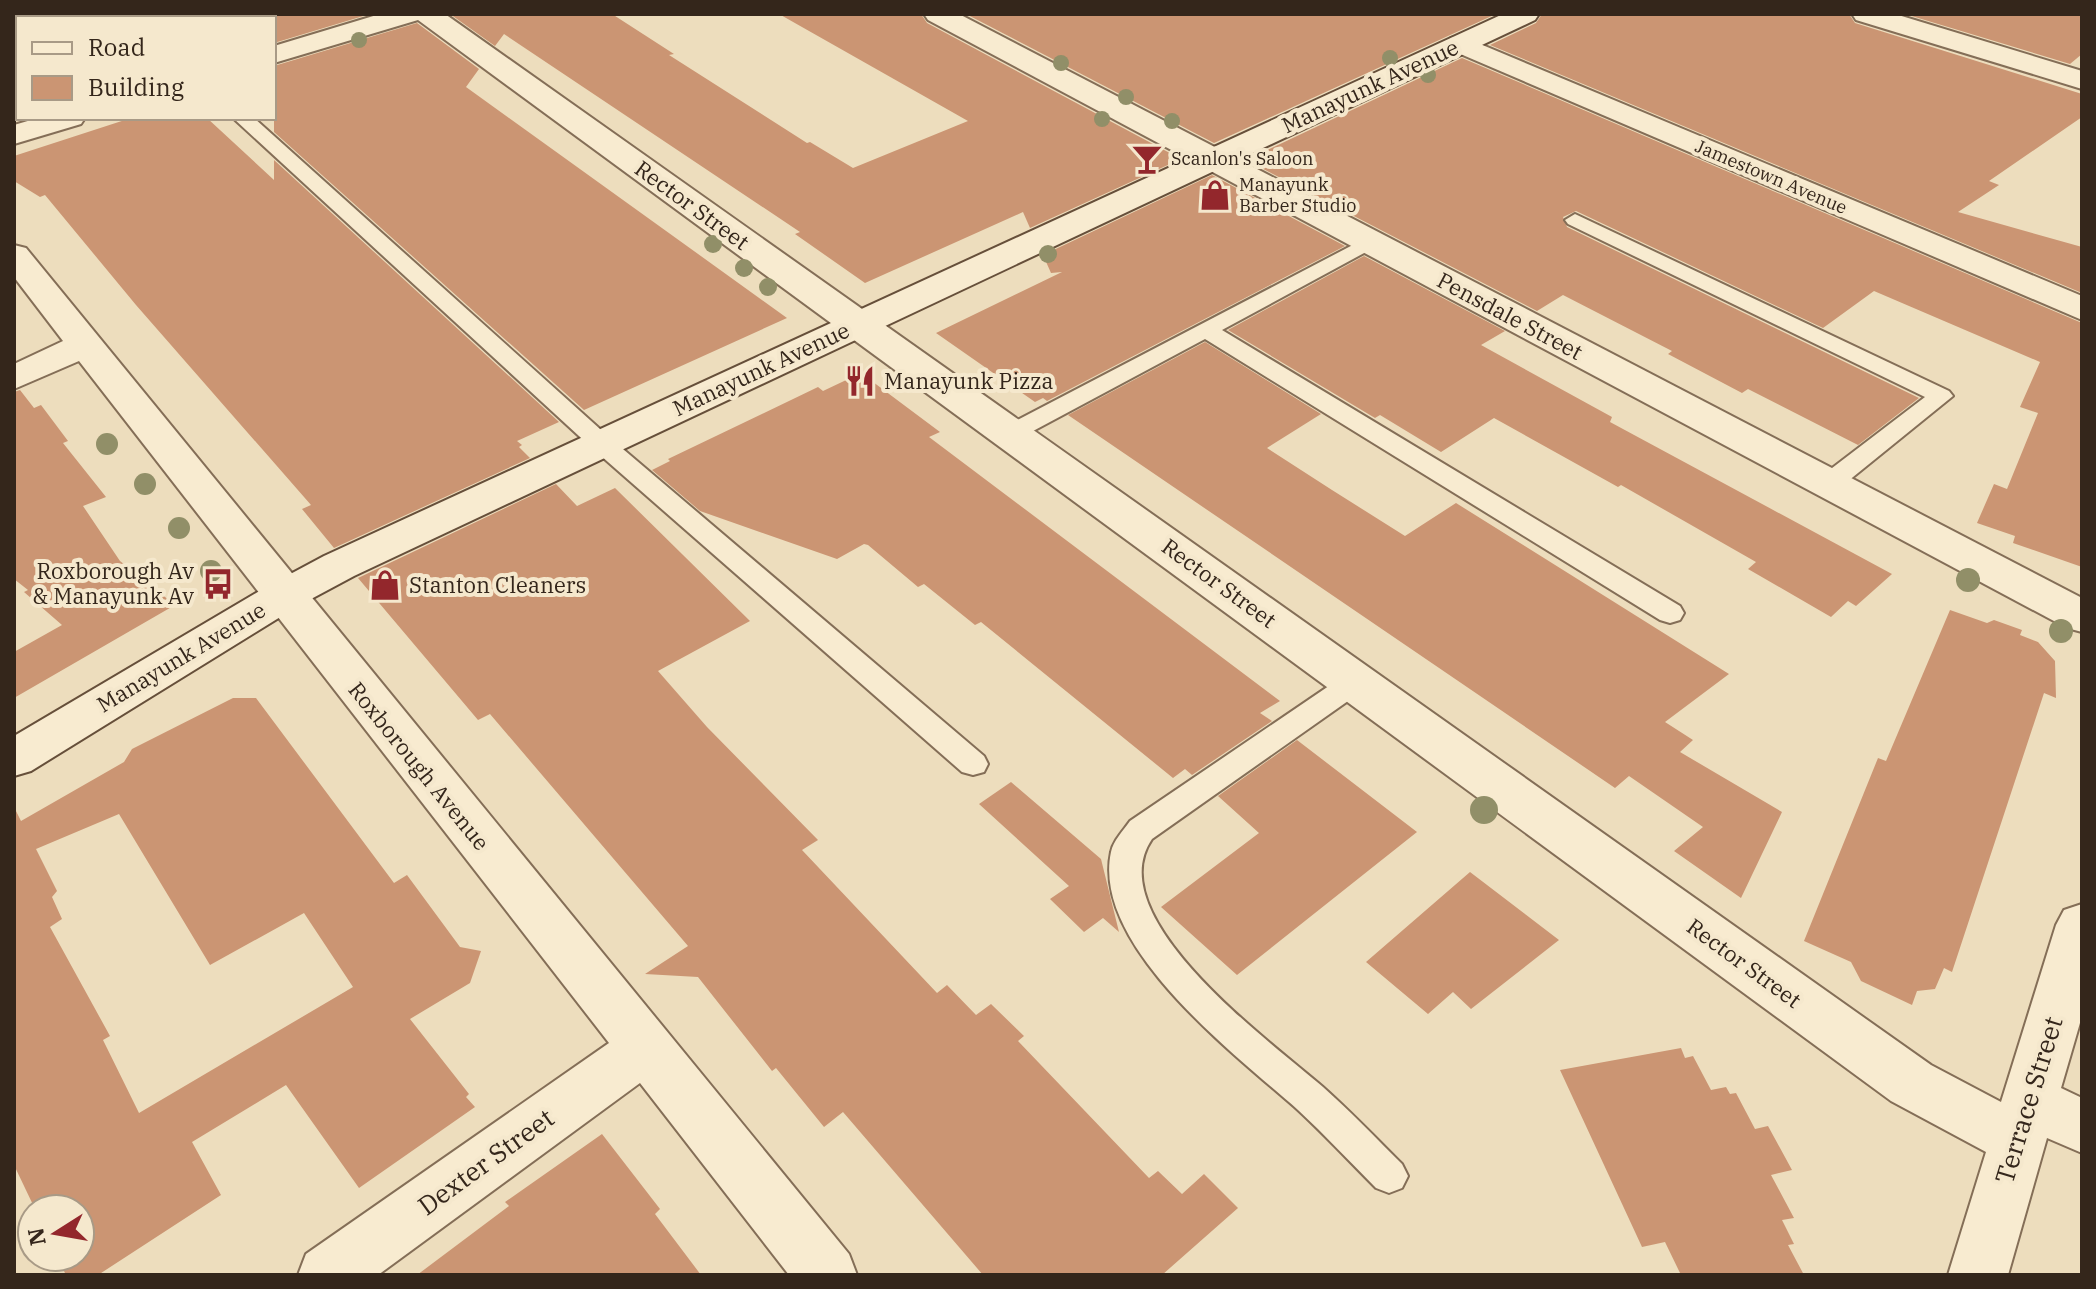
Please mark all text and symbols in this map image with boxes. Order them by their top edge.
legend [16,16,276,120]
text: Road [88,31,145,63]
street label: Manayunk Avenue [1277,32,1463,139]
text: Building [88,71,184,103]
street label: Jamestown Avenue [1692,134,1851,219]
bar icon: Scanlon's Saloon [1130,142,1164,176]
place label: Scanlon's Saloon [1171,147,1314,170]
street label: Rector Street [629,153,755,256]
place label: Manayunk Barber Studio [1239,173,1356,217]
shop icon: Manayunk Barber Studio [1198,178,1232,212]
street label: Pensdale Street [1433,265,1588,366]
street label: Manayunk Avenue [668,315,854,422]
restaurant icon: Manayunk Pizza [843,364,877,398]
place label: Manayunk Pizza [884,366,1053,395]
street label: Rector Street [1156,531,1282,634]
place label: Roxborough Av & Manayunk Av [33,556,194,610]
bus stop icon: Roxborough Av & Manayunk Av [201,567,235,601]
shop icon: Stanton Cleaners [368,568,402,602]
place label: Stanton Cleaners [409,570,586,599]
street label: Manayunk Avenue [91,595,270,718]
street label: Roxborough Avenue [343,676,496,856]
street label: Rector Street [1681,911,1807,1014]
street label: Terrace Street [1986,1012,2070,1187]
street label: Dexter Street [411,1100,560,1222]
north arrow [16,1193,96,1273]
text: N [20,1226,52,1248]

